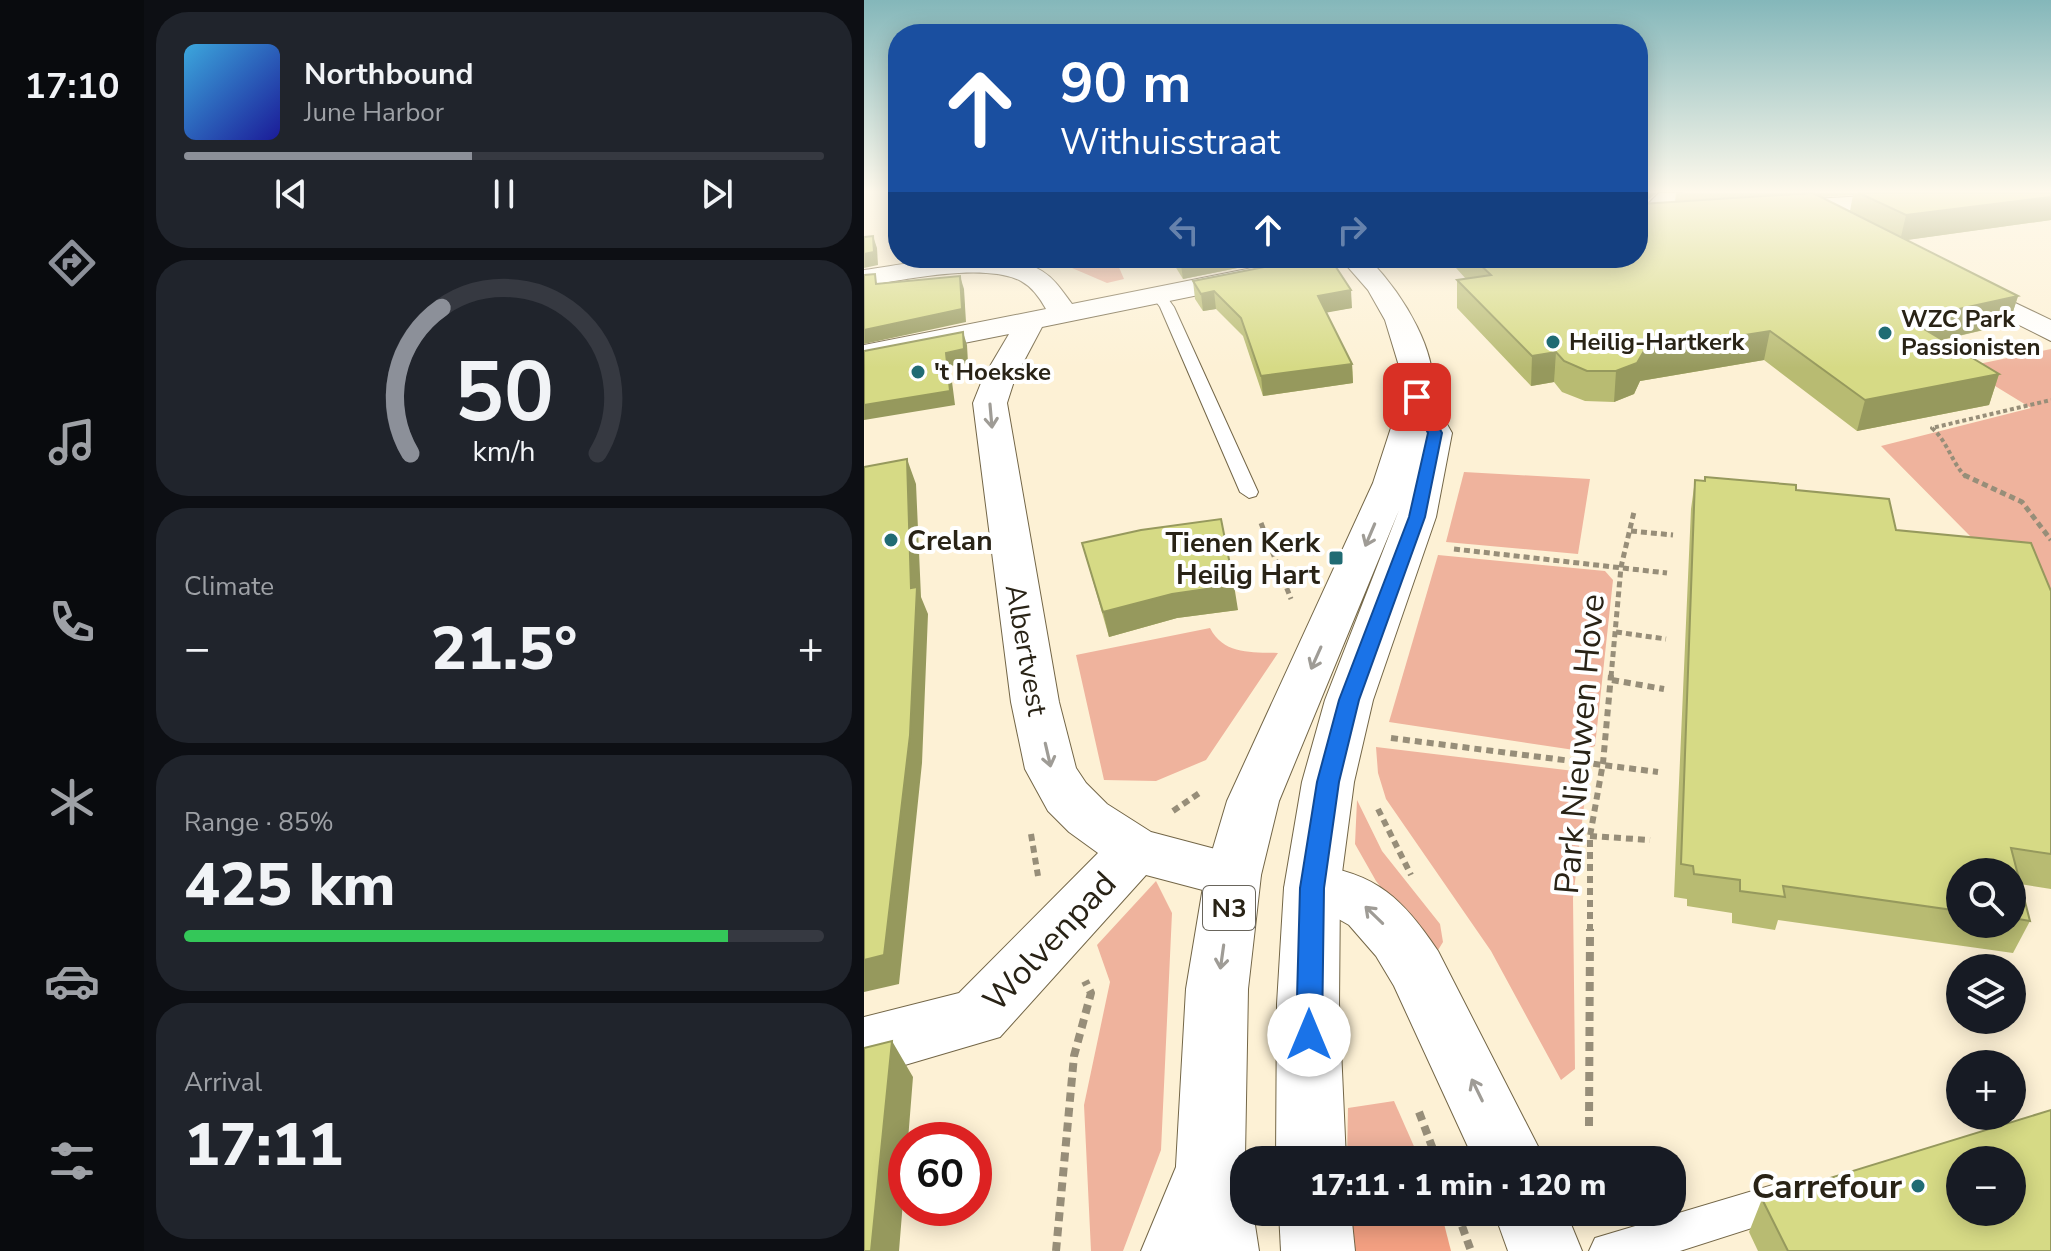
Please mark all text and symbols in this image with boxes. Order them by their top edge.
text: 90 m [1060,45,1191,122]
text: Northbound [304,54,474,95]
icon: ahead [928,56,1032,160]
text: 17:10 [24,62,120,111]
text: June Harbor [304,95,444,130]
text: Withuisstraat [1060,118,1280,167]
icon: previous [269,172,313,216]
icon: pause [482,172,526,216]
icon: next [695,172,739,216]
icon: left [1162,208,1206,252]
icon: ahead [1246,208,1290,252]
icon: right [1330,208,1374,252]
icon: directions [44,235,100,291]
place label: WZC Park Passionisten [1901,303,2041,363]
marker: WZC Park Passionisten [1876,324,1894,342]
place label: Heilig-Hartkerk [1569,326,1745,358]
marker: Heilig-Hartkerk [1544,333,1562,351]
text: 50 [454,335,554,448]
place label: 't Hoekske [934,356,1051,388]
marker: 't Hoekske [909,363,927,381]
pin [1383,363,1451,431]
icon: arrive [1395,375,1439,419]
one-way arrow [984,403,999,429]
icon: music [44,414,100,470]
text: km/h [473,432,535,471]
place label: Crelan [907,522,993,560]
one-way arrow [1362,522,1377,547]
place label: Tienen Kerk Heilig Hart [1165,524,1321,594]
marker: Crelan [882,531,900,549]
marker: Tienen Kerk Heilig Hart [1327,549,1345,567]
text: Climate [184,569,274,604]
street label: Albertvest [996,581,1056,719]
street label: Park Nieuwen Hove [1544,592,1616,896]
icon: phone [44,594,100,650]
text: 21.5° [431,608,577,690]
text: − [184,619,210,679]
text: + [798,619,824,679]
one-way arrow [1308,646,1323,670]
one-way arrow [1041,742,1056,768]
icon: climate [44,774,100,830]
text: Range · 85% [184,805,334,840]
text: 425 km [184,844,396,926]
map controls [1946,858,2026,1226]
button: search [1946,858,2026,938]
street label: Wolvenpad [973,862,1127,1022]
road number: N3 [1203,886,1255,930]
one-way arrow [1365,906,1385,925]
one-way arrow [1214,944,1229,970]
icon: car [44,953,100,1009]
button: layers [1946,954,2026,1034]
position arrow [1267,993,1351,1077]
button: + [1946,1050,2026,1130]
text: Arrival [184,1065,262,1100]
one-way arrow [1468,1078,1484,1102]
text: 17:11 [184,1104,344,1186]
speed limit sign: 60 [888,1122,992,1226]
icon: filters [44,1133,100,1189]
button: − [1946,1146,2026,1226]
place label: Carrefour [1752,1164,1903,1210]
text: 17:11 · 1 min · 120 m [1310,1165,1606,1206]
marker: Carrefour [1909,1177,1927,1195]

